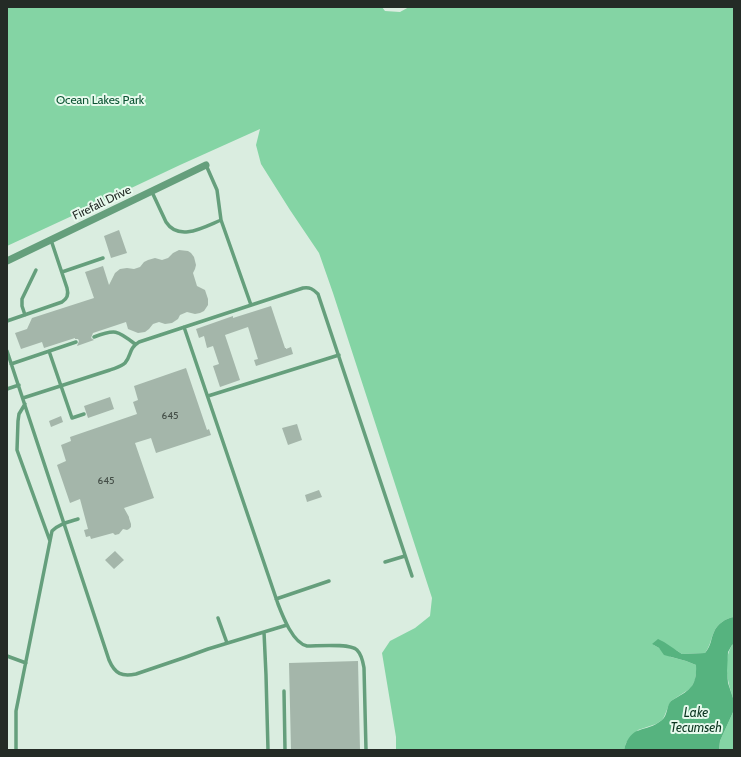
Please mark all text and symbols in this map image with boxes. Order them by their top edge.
park label: Ocean Lakes Park [56,93,144,107]
street label: Firefall Drive [70,183,134,223]
house number: 645 [162,410,178,422]
house number: 645 [98,475,114,487]
water label: Lake Tecumseh [670,705,722,736]

